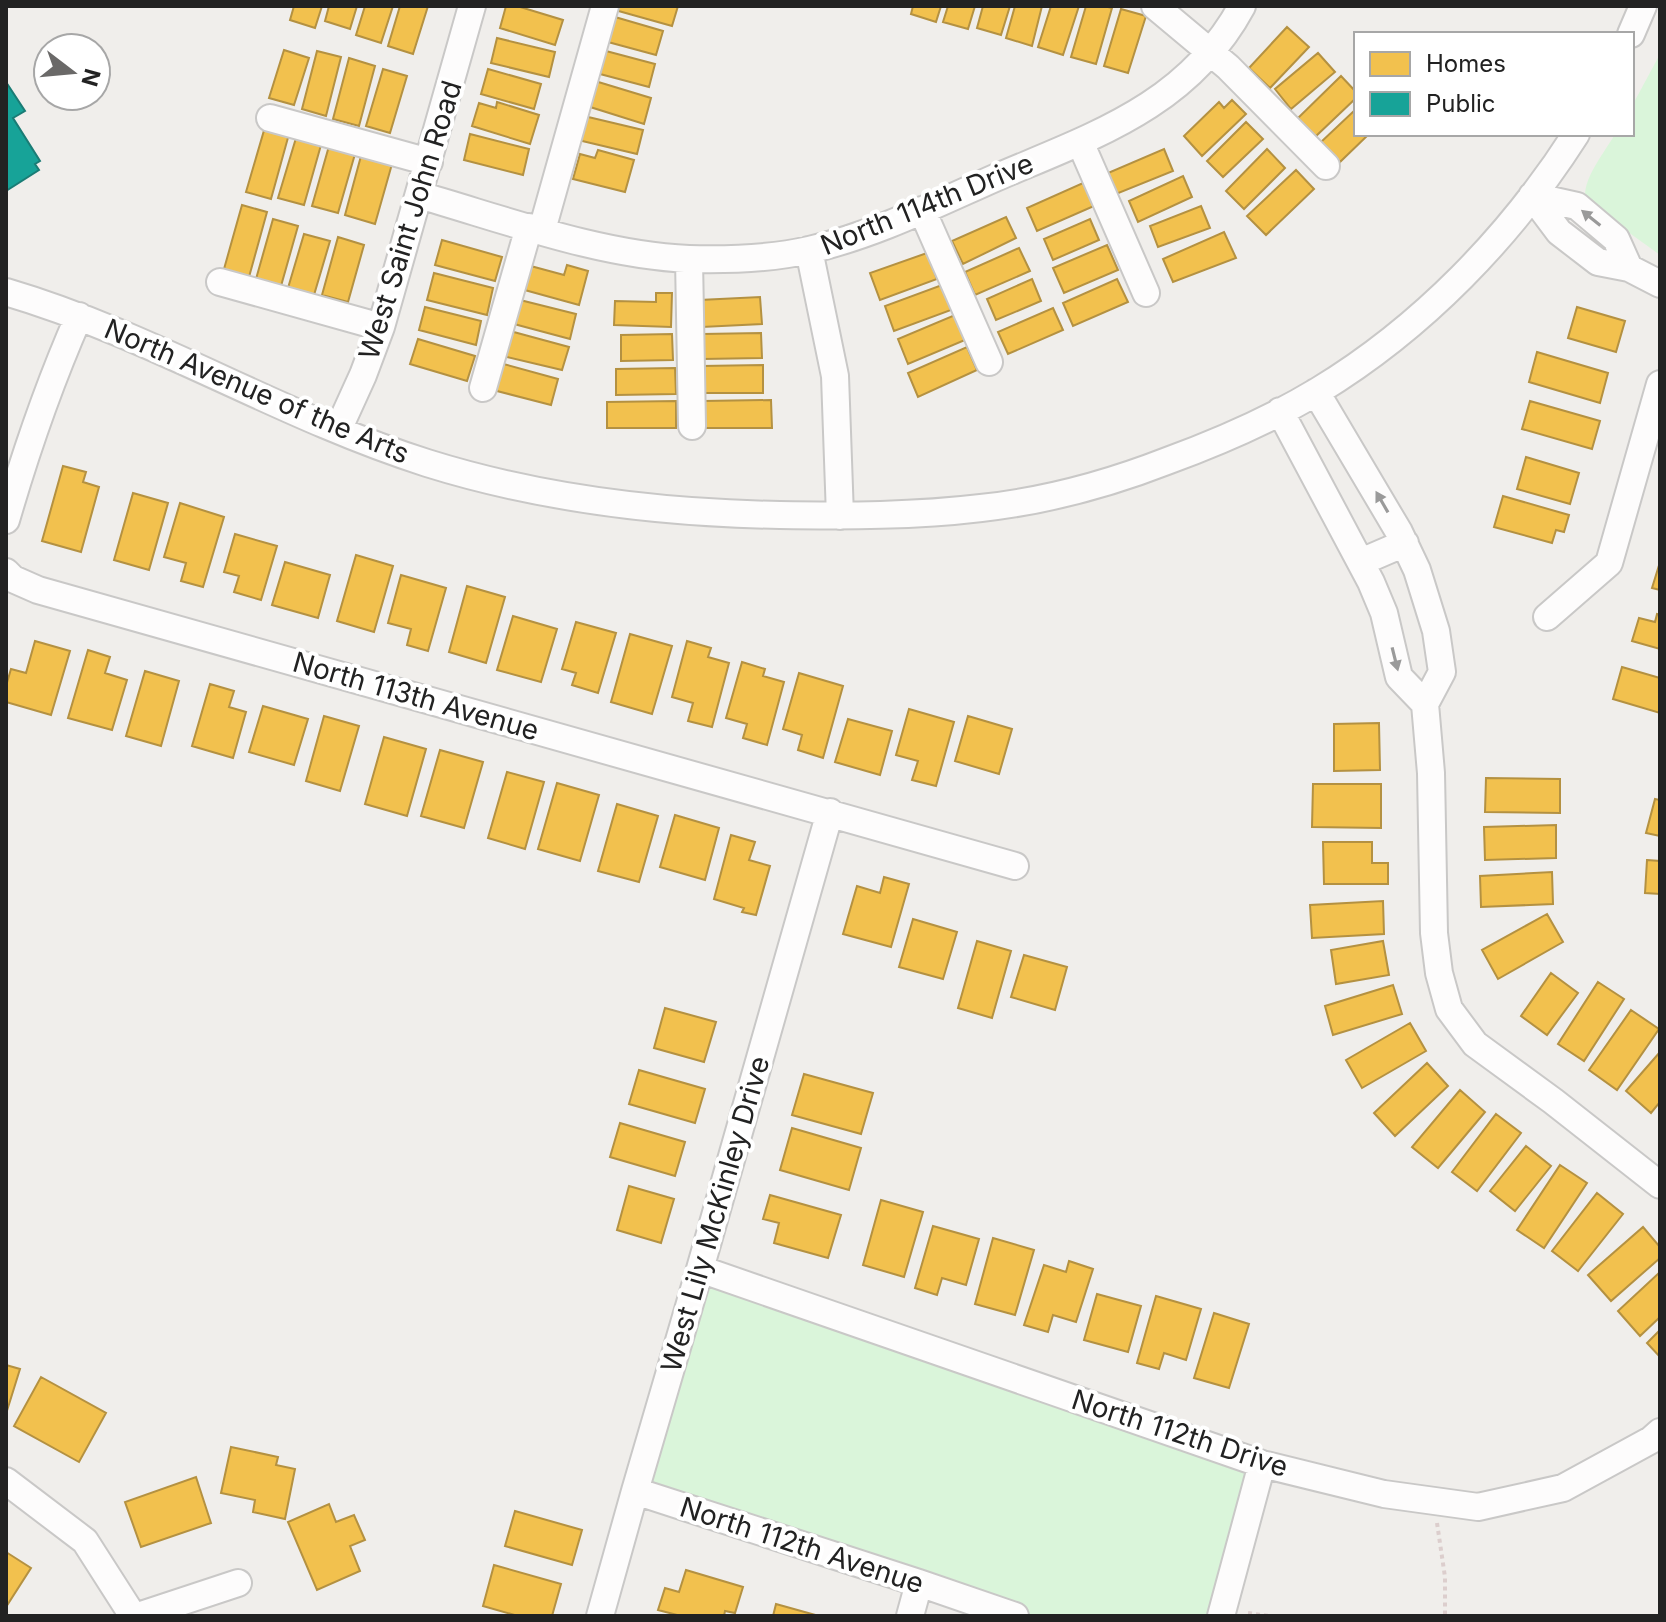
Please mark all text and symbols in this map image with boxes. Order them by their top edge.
north arrow [32,32,112,112]
legend [1354,32,1634,136]
text: Homes [1426,49,1506,78]
text: N [76,66,106,89]
street label: West Saint John Road [351,77,469,363]
text: Public [1426,89,1496,118]
street label: North 114th Drive [816,146,1038,262]
one-way arrow [1582,210,1602,227]
street label: North Avenue of the Arts [100,311,414,471]
one-way arrow [1375,491,1389,514]
street label: North 113th Avenue [289,645,543,747]
one-way arrow [1389,647,1401,672]
street label: West Lily McKinley Drive [654,1052,776,1376]
street label: North 112th Drive [1068,1382,1292,1484]
street label: North 112th Avenue [676,1490,928,1600]

